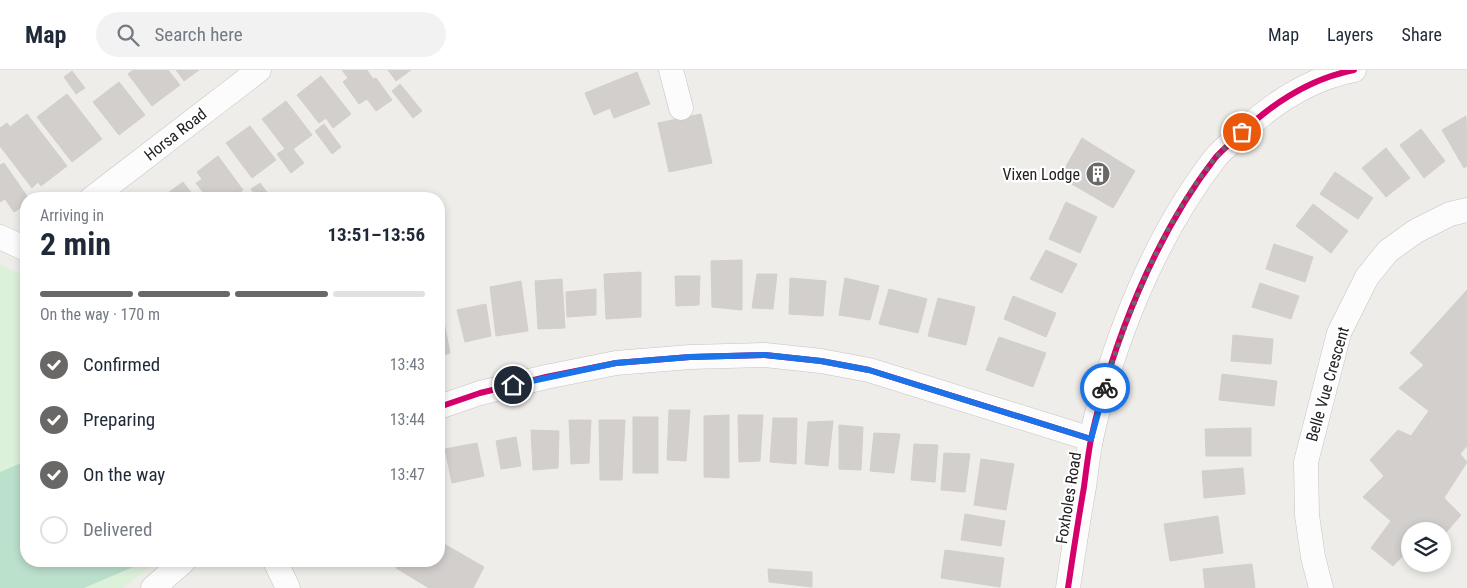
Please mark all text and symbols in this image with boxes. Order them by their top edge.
search box [96,12,446,57]
text: Map [25,21,66,49]
icon: search [114,21,142,49]
text: Search here [154,23,243,46]
text: Map [1268,24,1299,45]
text: Layers [1327,24,1374,45]
text: Share [1402,24,1442,45]
street label: Horsa Road [140,104,210,165]
pin [1221,111,1263,153]
icon: bag [1228,118,1256,146]
building icon: Vixen Lodge [1085,161,1111,187]
place label: Vixen Lodge [1003,165,1080,184]
text: Arriving in [40,206,104,225]
text: 13:51–13:56 [327,223,425,246]
text: 2 min [40,225,111,263]
text: On the way · 170 m [40,305,160,324]
street label: Belle Vue Crescent [1302,324,1353,444]
icon: check [40,351,68,379]
text: Confirmed [83,353,160,376]
text: 13:43 [390,355,425,374]
courier [1080,363,1130,413]
pin [492,364,534,406]
icon: home [499,371,527,399]
icon: bike [1091,374,1119,402]
icon: check [40,406,68,434]
text: Preparing [83,408,155,431]
text: 13:44 [390,410,425,429]
street label: Foxholes Road [1052,451,1085,545]
icon: check [40,461,68,489]
text: On the way [83,463,165,486]
text: 13:47 [390,465,425,484]
text: Delivered [83,518,152,541]
map controls [1401,522,1451,572]
button: layers [1401,522,1451,572]

